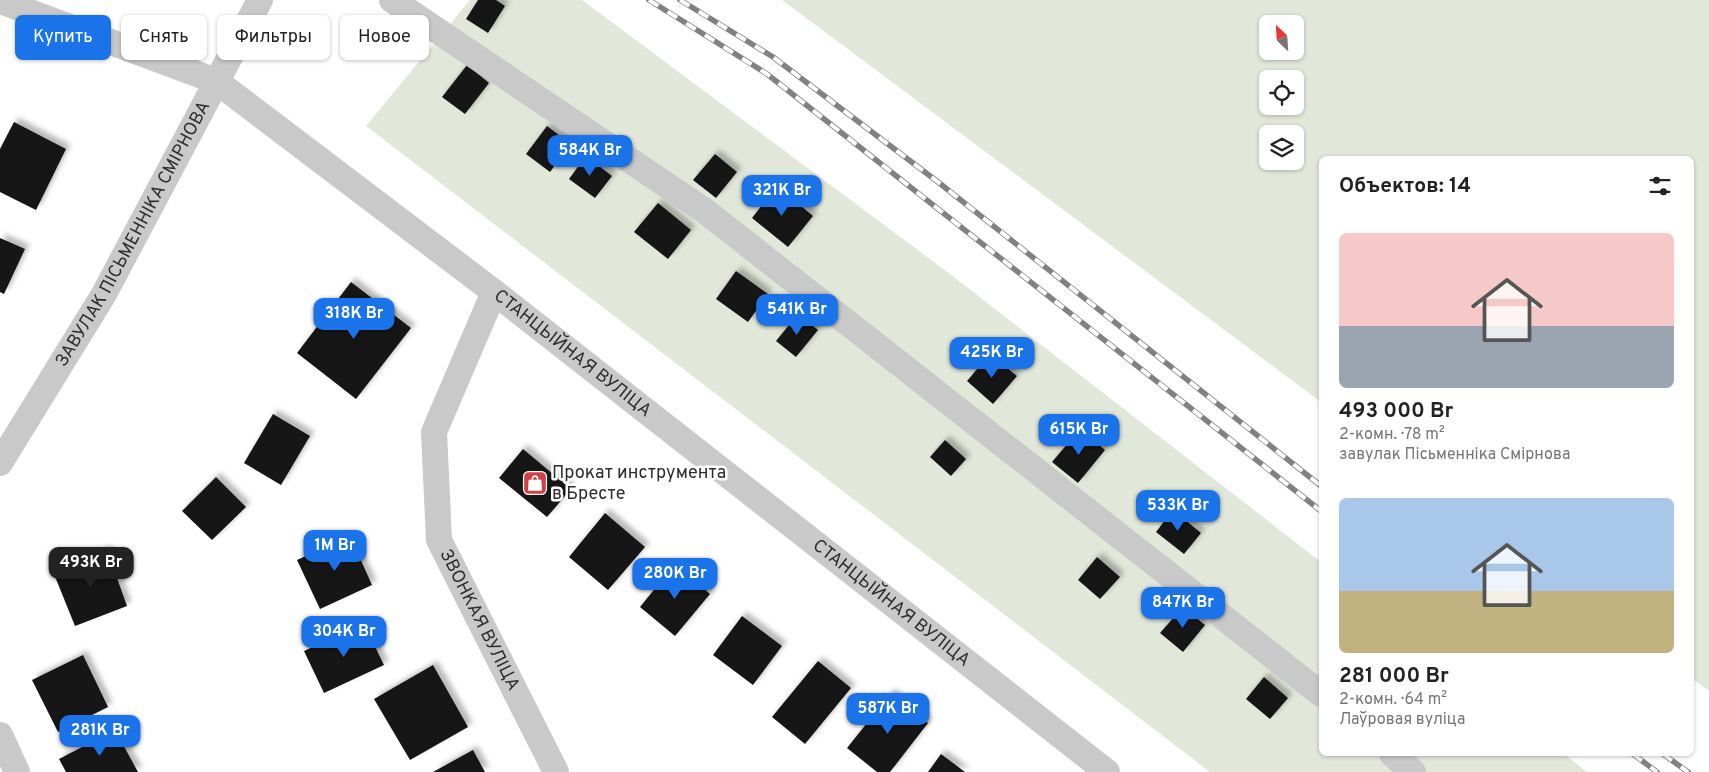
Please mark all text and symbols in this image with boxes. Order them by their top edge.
chip: Купить [15,15,111,60]
chip: Снять [121,15,207,60]
chip: Фильтры [217,15,330,60]
chip: Новое [340,15,429,60]
north arrow [1259,15,1304,60]
map controls [1259,15,1304,170]
button: locate [1259,70,1304,115]
street label: ЗАВУЛАК ПІСЬМЕННІКА СМІРНОВА [50,97,216,371]
button: layers [1259,125,1304,170]
pin: 584K Br [544,134,636,177]
text: 584K Br [558,141,622,161]
icon: filters [1646,172,1674,200]
text: Объектов: 14 [1339,173,1471,200]
pin: 321K Br [736,174,828,217]
text: 321K Br [753,181,811,201]
icon: home [1462,265,1552,355]
street label: СТАНЦЫЙНАЯ ВУЛІЦА [489,285,656,422]
pin: 541K Br [751,294,843,336]
pin: 318K Br [308,298,400,340]
text: 541K Br [767,300,827,320]
text: 318K Br [325,304,384,324]
pin: 425K Br [946,336,1038,379]
text: 425K Br [961,343,1023,363]
text: 493 000 Br [1339,398,1453,425]
pin: 615K Br [1033,414,1125,456]
text: 615K Br [1049,420,1109,440]
text: 2-комн. · 78 m² [1339,425,1445,445]
text: завулак Пісьменніка Смірнова [1339,445,1570,465]
place label: Прокат инструмента в Бресте [552,462,726,506]
shop icon: Прокат инструмента в Бресте [522,470,548,496]
pin: 533K Br [1132,490,1224,532]
text: 533K Br [1147,496,1209,516]
pin: 1M Br [300,530,370,572]
icon: home [1462,530,1552,620]
street label: СТАНЦЫЙНАЯ ВУЛІЦА [808,534,975,672]
text: 1M Br [314,536,356,556]
street label: ЗВОНКАЯ ВУЛІЦА [434,545,525,695]
pin: 493K Br [45,546,137,589]
text: 493K Br [60,553,122,573]
pin: 280K Br [629,558,721,600]
text: 280K Br [643,564,707,584]
pin: 847K Br [1137,586,1229,629]
text: 847K Br [1152,593,1214,613]
pin: 304K Br [298,616,390,658]
text: 304K Br [312,622,376,642]
text: 281 000 Br [1339,663,1449,690]
text: 2-комн. · 64 m² [1339,690,1447,710]
pin: 587K Br [842,692,934,735]
text: 587K Br [857,699,919,719]
text: Лаўровая вуліца [1339,710,1465,730]
pin: 281K Br [54,714,146,757]
text: 281K Br [70,721,130,741]

